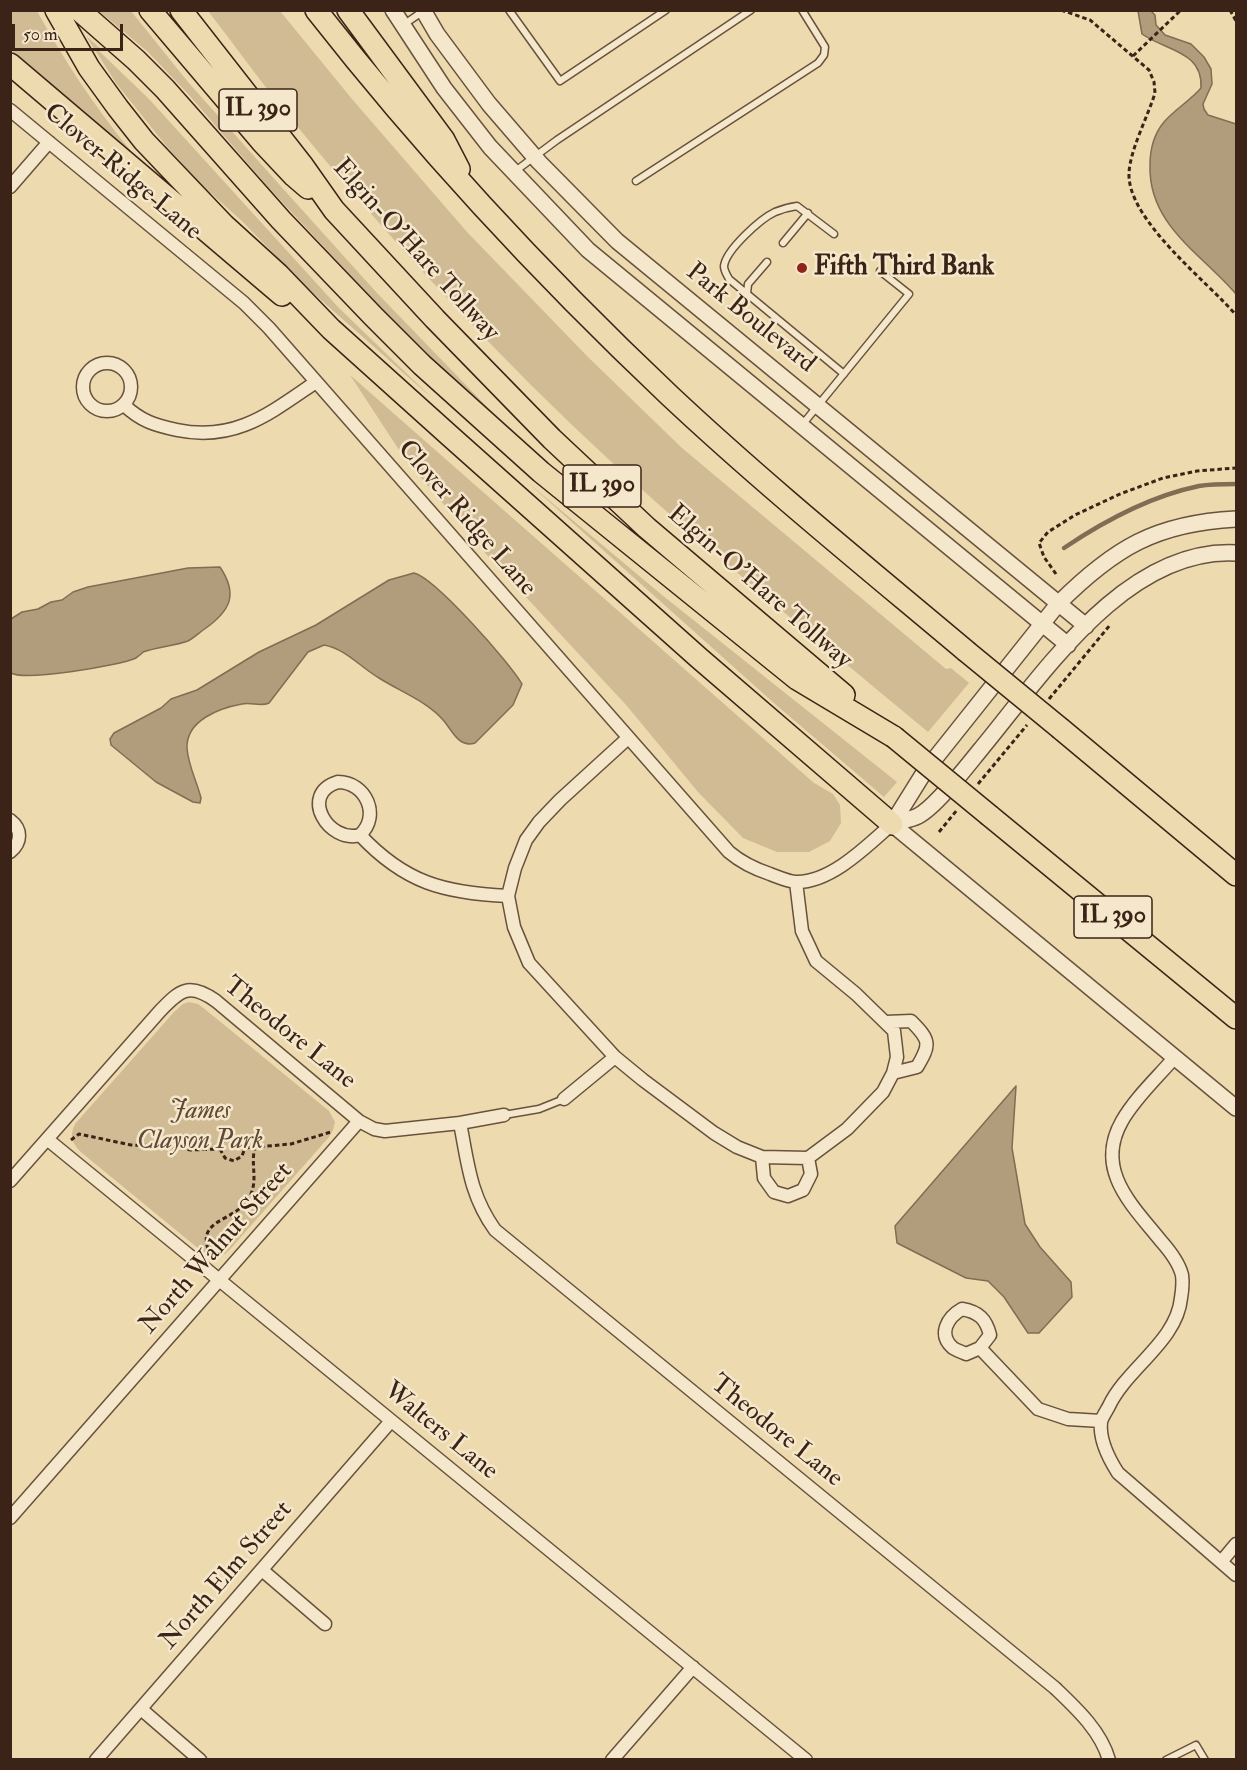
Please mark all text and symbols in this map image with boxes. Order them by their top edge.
scale bar [15,12,126,50]
text: 50 m [23,23,58,46]
road number: IL 390 [219,89,297,131]
street label: Clover Ridge Lane [37,98,207,248]
street label: Elgin-O'Hare Tollway [325,153,505,349]
place label: Fifth Third Bank [814,252,994,284]
street label: Park Boulevard [679,257,821,381]
marker: Fifth Third Bank [795,261,809,275]
street label: Clover Ridge Lane [390,435,542,603]
road number: IL 390 [563,465,641,507]
street label: Elgin-O'Hare Tollway [660,499,858,677]
road number: IL 390 [1074,896,1152,938]
street label: Theodore Lane [216,971,362,1097]
park label: James Clayson Park [137,1096,263,1158]
street label: North Walnut Street [134,1157,300,1341]
street label: Theodore Lane [703,1369,849,1495]
street label: Walters Lane [376,1376,504,1488]
street label: North Elm Street [154,1496,300,1656]

